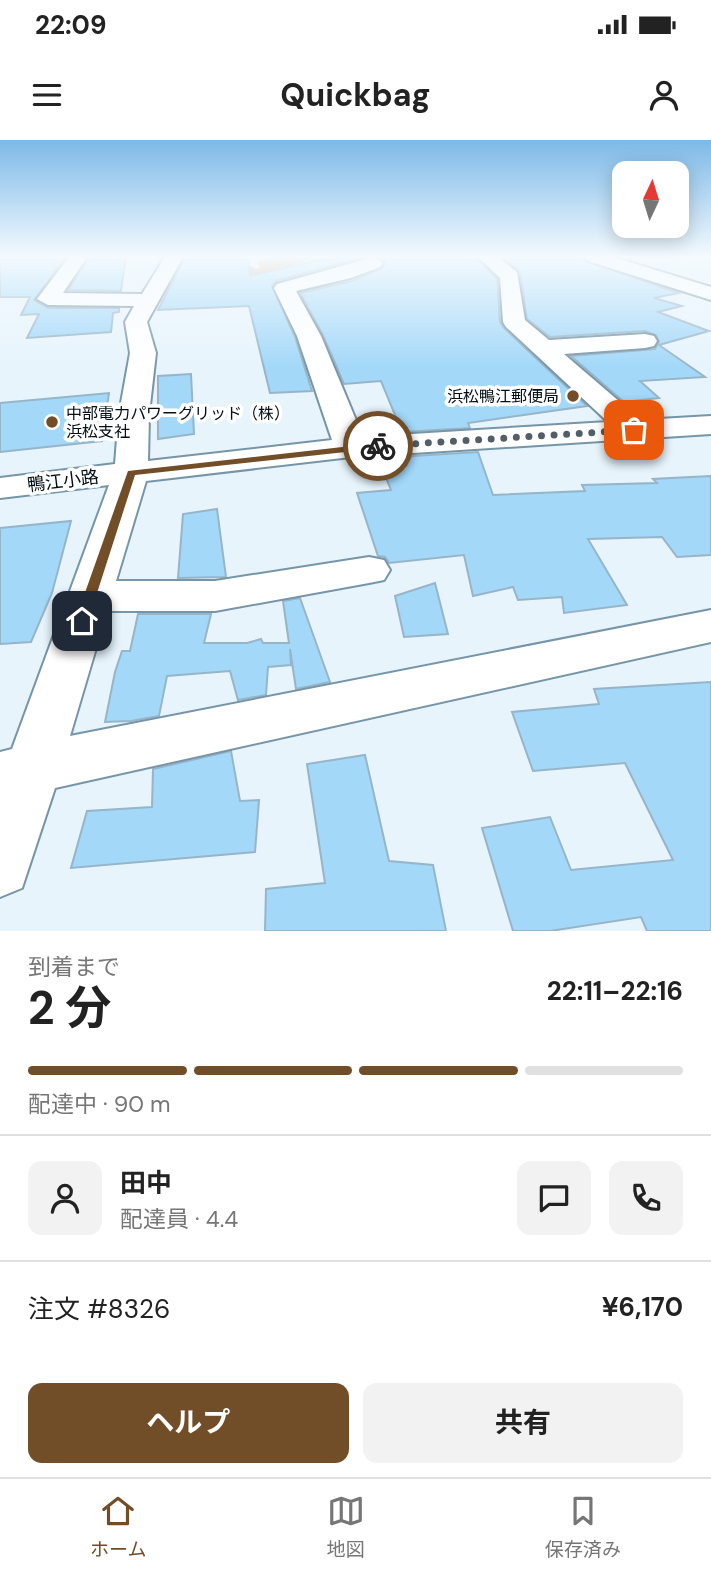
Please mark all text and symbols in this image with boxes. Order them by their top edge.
text: 22:09 [35,8,106,42]
text: Quickbag [280,74,431,116]
icon: menu [28,76,66,114]
icon: person [645,76,683,114]
north arrow [612,161,690,238]
map controls [612,161,689,238]
place label: 浜松鴨江郵便局 [447,386,559,407]
marker: 浜松鴨江郵便局 [565,388,581,404]
pin [604,400,664,460]
place label: 中部電力パワーグリッド（株） 浜松支社 [66,403,290,442]
courier [343,411,413,481]
icon: bag [615,411,653,449]
marker: 中部電力パワーグリッド（株） 浜松支社 [44,414,60,430]
icon: bike [359,427,397,465]
street label: 鴨江小路 [26,465,100,497]
pin [52,591,112,651]
icon: home [63,602,101,640]
text: 到着まで [28,952,120,982]
text: 22:11–22:16 [547,974,683,1008]
text: 2 分 [28,978,111,1038]
text: 配達中 · 90 m [28,1089,171,1119]
button: person [28,1161,102,1235]
button: chat [517,1161,591,1235]
button: phone [609,1161,683,1235]
text: 田中 [120,1166,172,1200]
text: 配達員 · 4.4 [120,1204,238,1234]
text: ¥6,170 [602,1290,683,1324]
text: 注文 #8326 [28,1292,170,1326]
button: ヘルプ [28,1383,349,1463]
button: 共有 [363,1383,683,1463]
tab: ホーム [90,1492,147,1562]
tab: 地図 [327,1492,365,1562]
tab: 保存済み [545,1492,621,1562]

